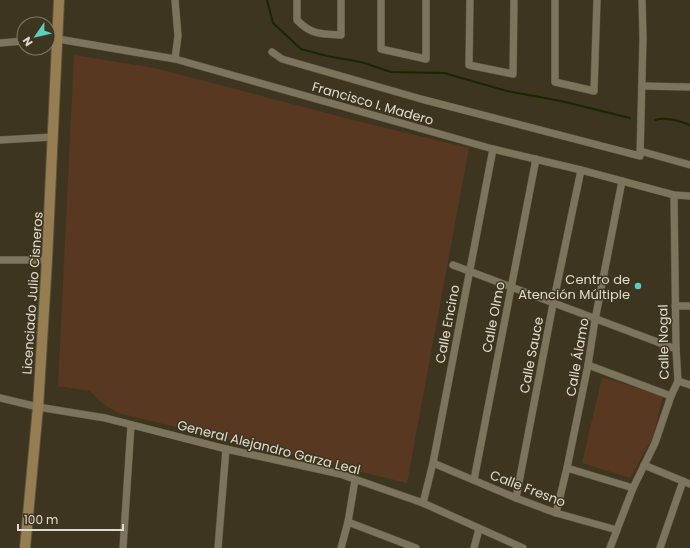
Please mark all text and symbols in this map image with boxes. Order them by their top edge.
north arrow [16,16,56,56]
text: N [19,34,37,49]
street label: Francisco I. Madero [310,77,436,130]
street label: Licenciado Julio Cisneros [17,211,48,375]
place label: Centro de Atención Múltiple [518,270,630,304]
street label: Calle Olmo [477,280,510,354]
marker: Centro de Atención Múltiple [633,281,643,291]
street label: Calle Encino [431,283,464,365]
street label: Calle Nogal [653,304,674,380]
street label: Calle Sauce [515,315,548,395]
street label: Calle Álamo [561,316,594,398]
street label: General Alejandro Garza Leal [175,415,362,479]
street label: Calle Fresno [487,465,568,512]
scale bar [18,506,123,532]
text: 100 m [24,511,58,528]

